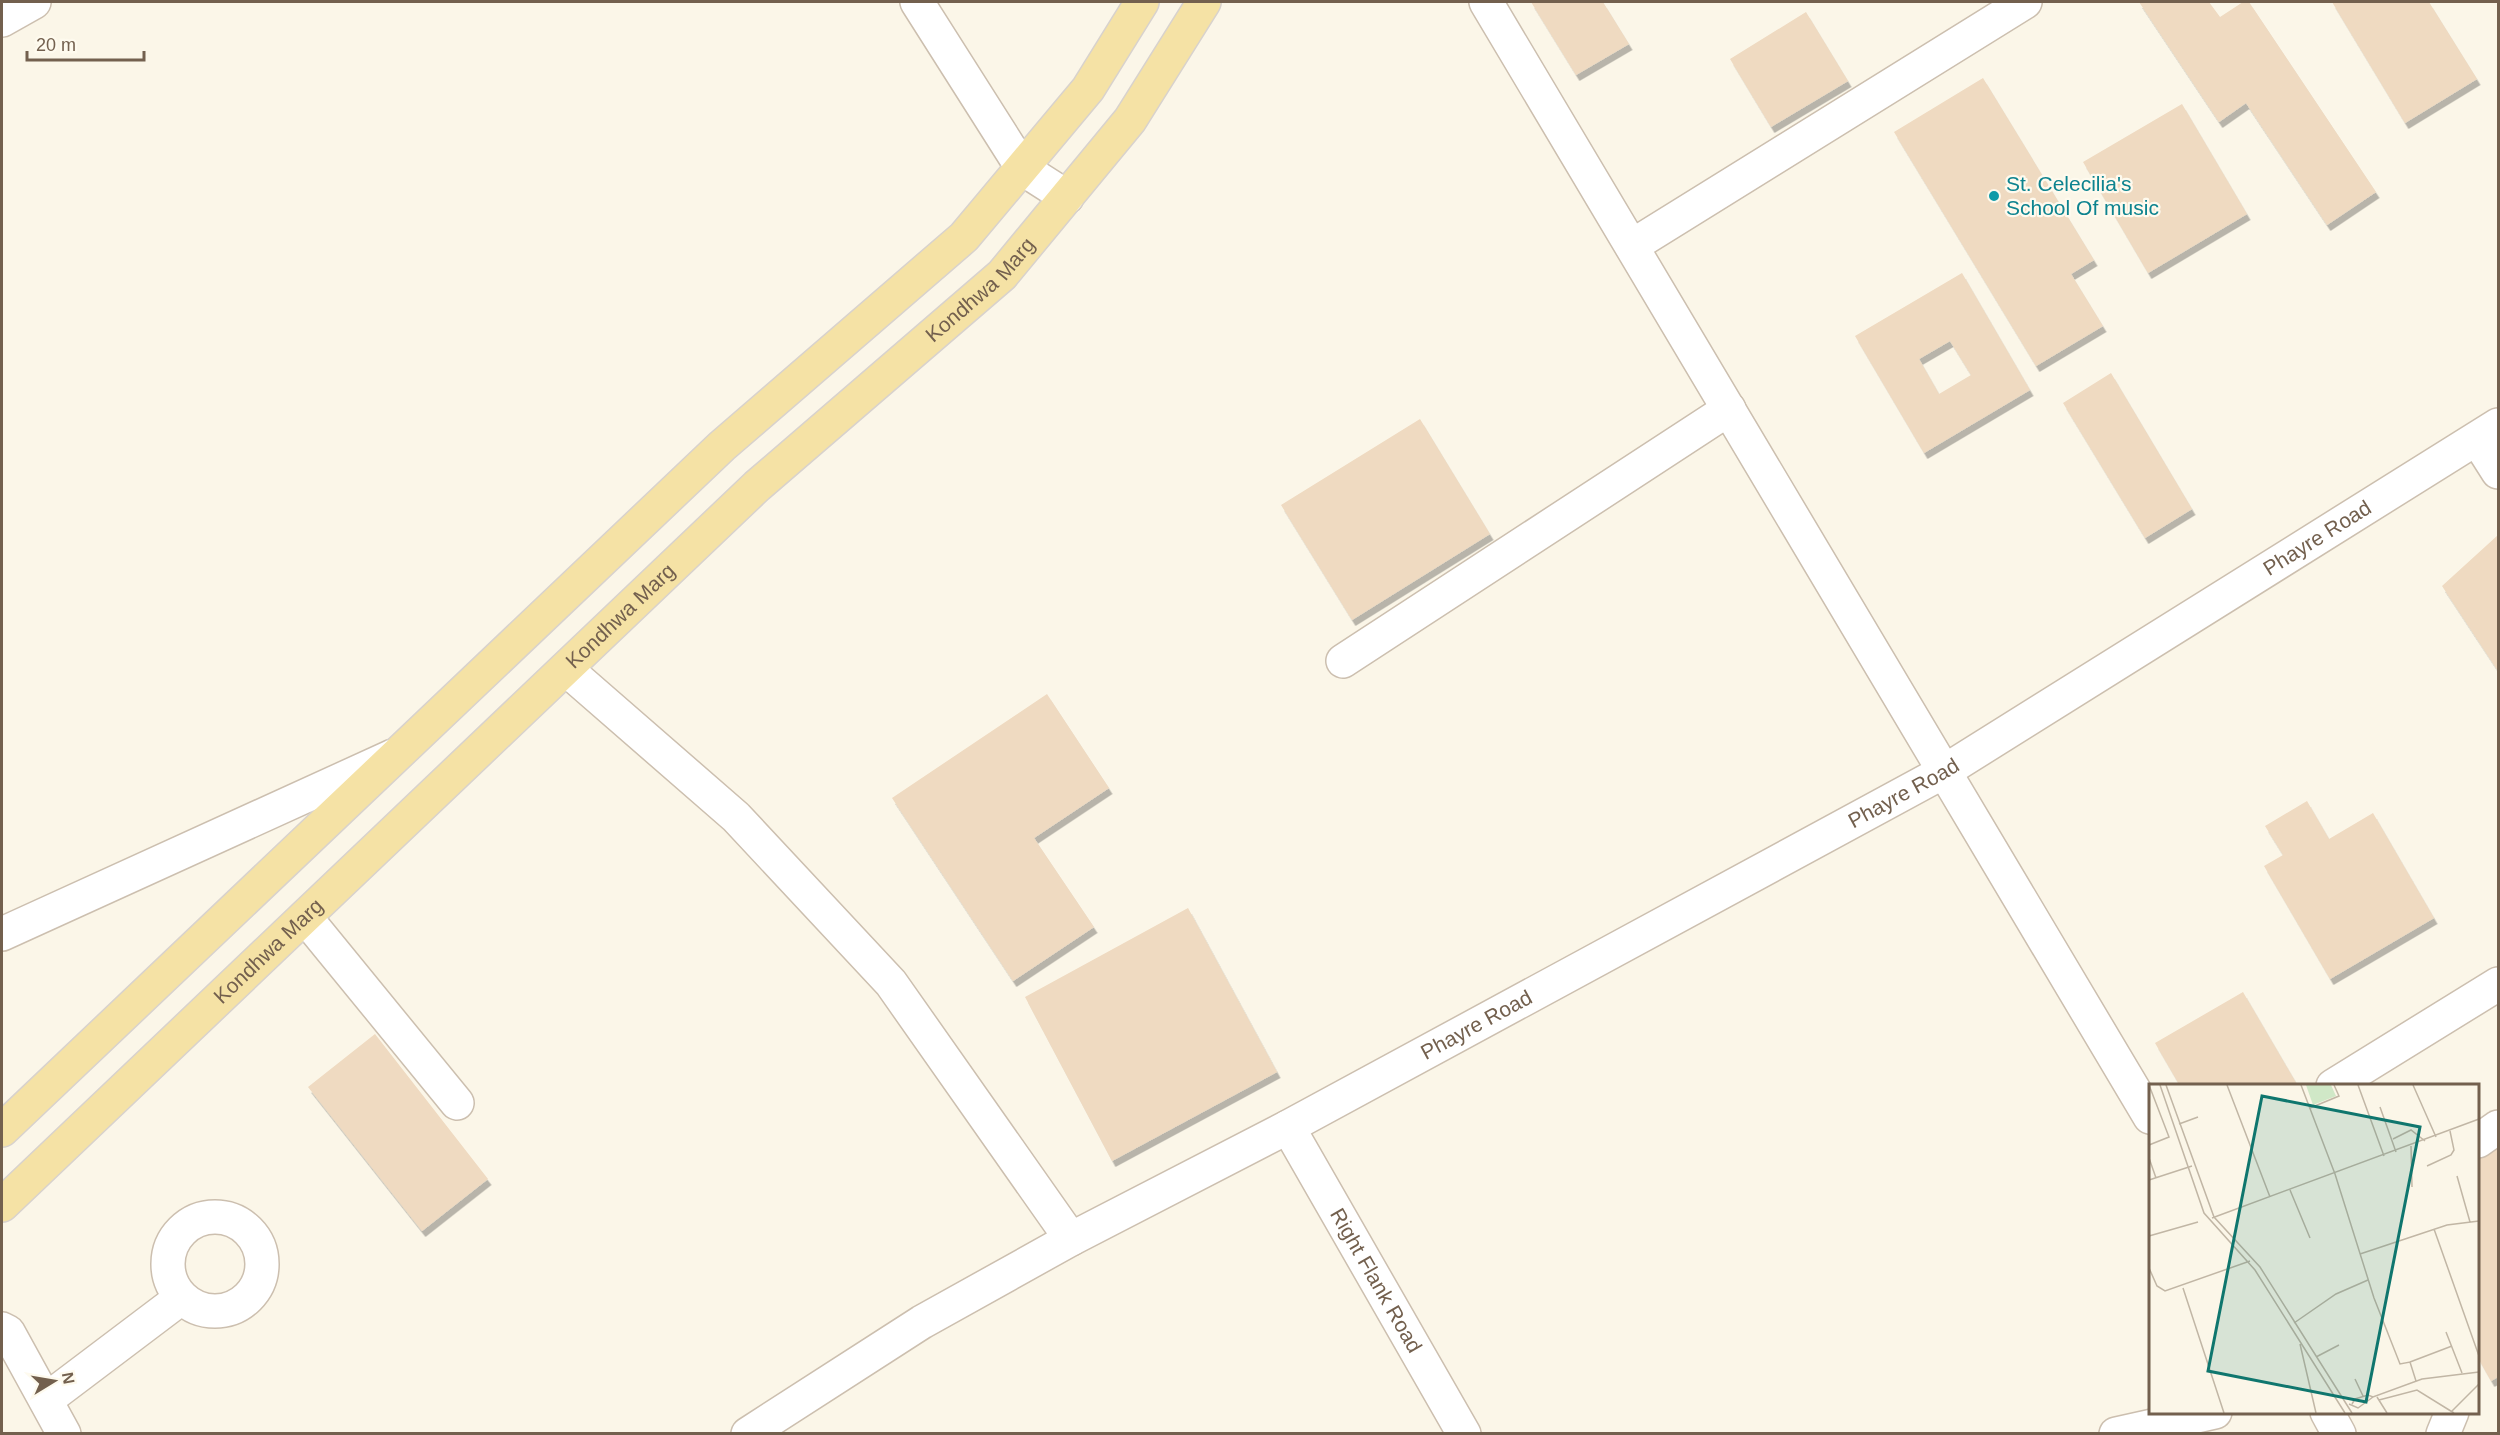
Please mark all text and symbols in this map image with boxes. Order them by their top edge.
scale bar [27,24,144,62]
text: 20 m [36,35,76,55]
place label: St. Celecilia's School Of music [2006,172,2159,219]
marker: St. Celecilia's School Of music [1987,189,2001,203]
street label: Kondhwa Marg [921,233,1039,346]
street label: Phayre Road [2259,495,2375,580]
street label: Kondhwa Marg [561,559,679,673]
street label: Phayre Road [1844,753,1963,832]
street label: Kondhwa Marg [209,894,327,1008]
street label: Phayre Road [1417,985,1536,1064]
inset map [2149,1084,2479,1414]
street label: Right Flank Road [1326,1204,1427,1356]
north arrow [24,1351,84,1411]
text: N [59,1371,78,1386]

